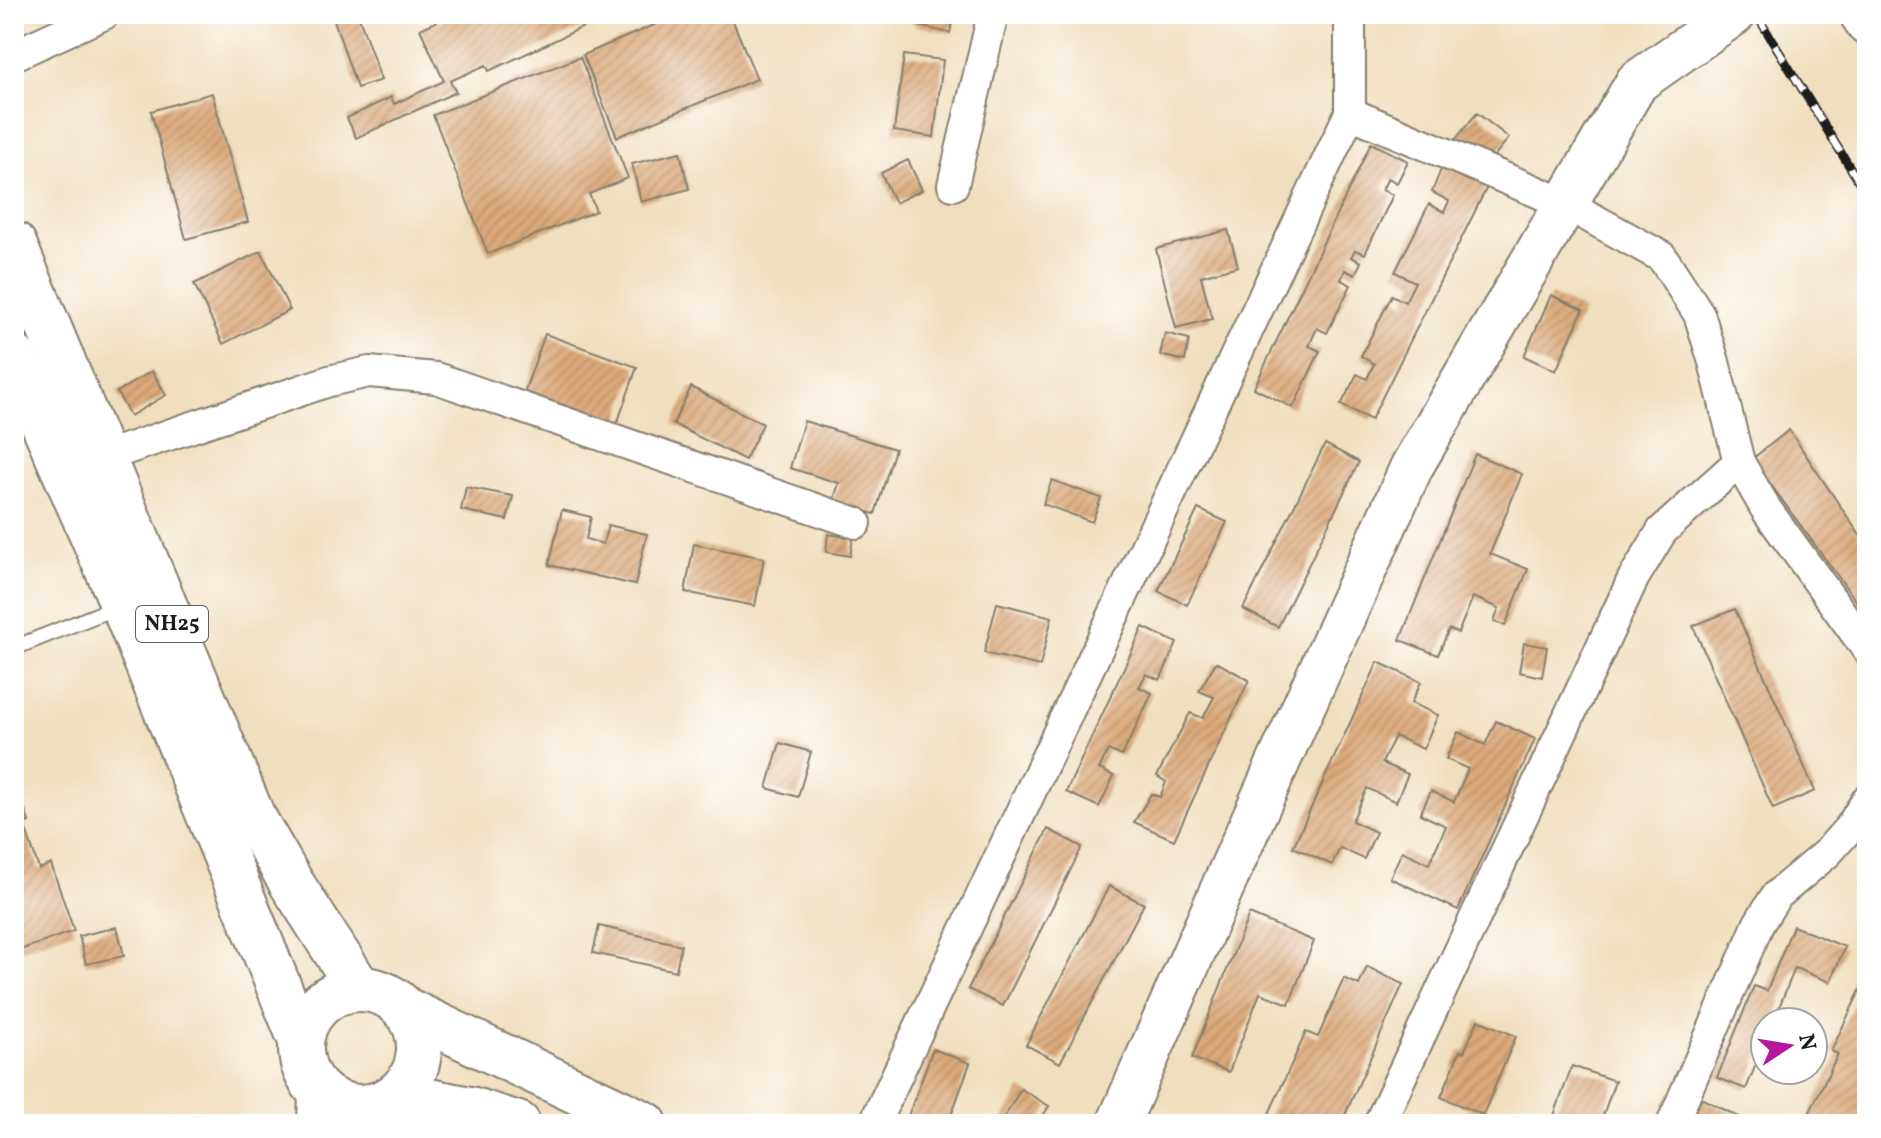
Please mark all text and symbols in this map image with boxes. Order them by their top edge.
road number: NH25 [136,606,208,642]
north arrow [1749,1006,1829,1086]
text: N [1789,1031,1823,1053]

